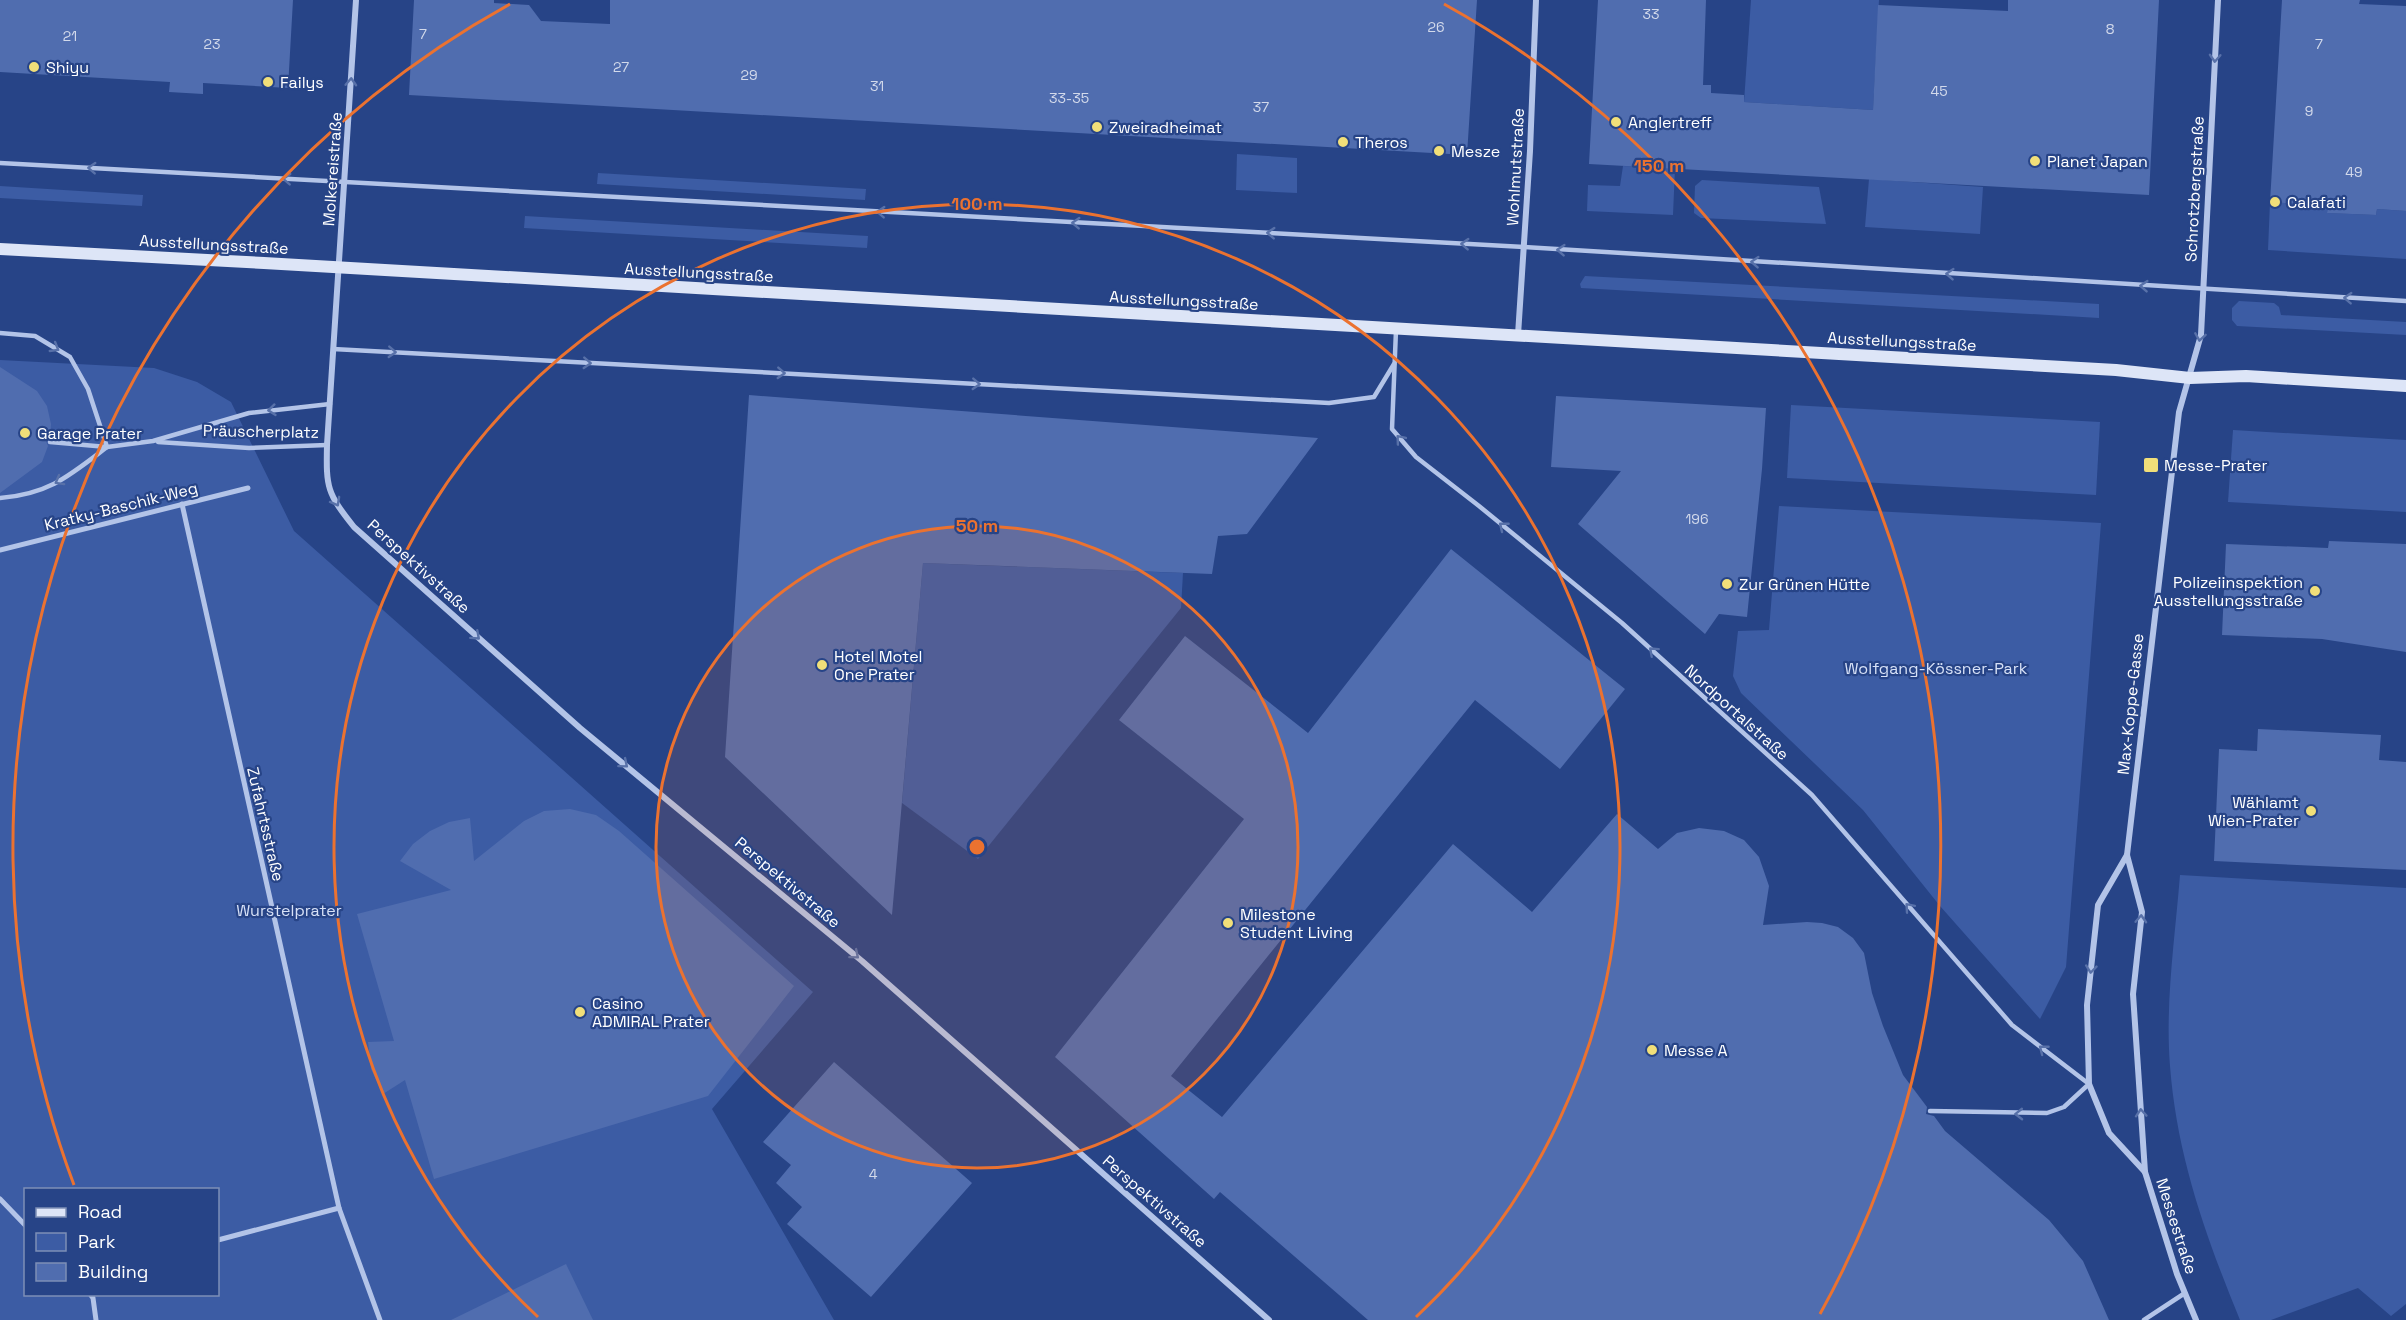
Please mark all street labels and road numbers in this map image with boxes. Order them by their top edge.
street label: Wohlmutstraße [1502,107,1529,227]
street label: Molkereistraße [318,111,347,227]
street label: Schrotzbergstraße [2180,116,2209,263]
street label: Ausstellungsstraße [139,230,289,259]
street label: Ausstellungsstraße [624,258,774,287]
street label: Ausstellungsstraße [1109,286,1259,315]
street label: Ausstellungsstraße [1827,327,1977,356]
street label: Präuscherplatz [203,420,319,443]
street label: Kratky-Baschik-Weg [42,477,200,536]
street label: Perspektivstraße [363,515,474,618]
street label: Max-Koppe-Gasse [2113,632,2148,776]
street label: Nordportalstraße [1680,660,1793,765]
street label: Zufahrtsstraße [242,765,289,883]
street label: Perspektivstraße [731,832,845,933]
street label: Perspektivstraße [1098,1150,1211,1252]
street label: Messestraße [2151,1175,2202,1277]

